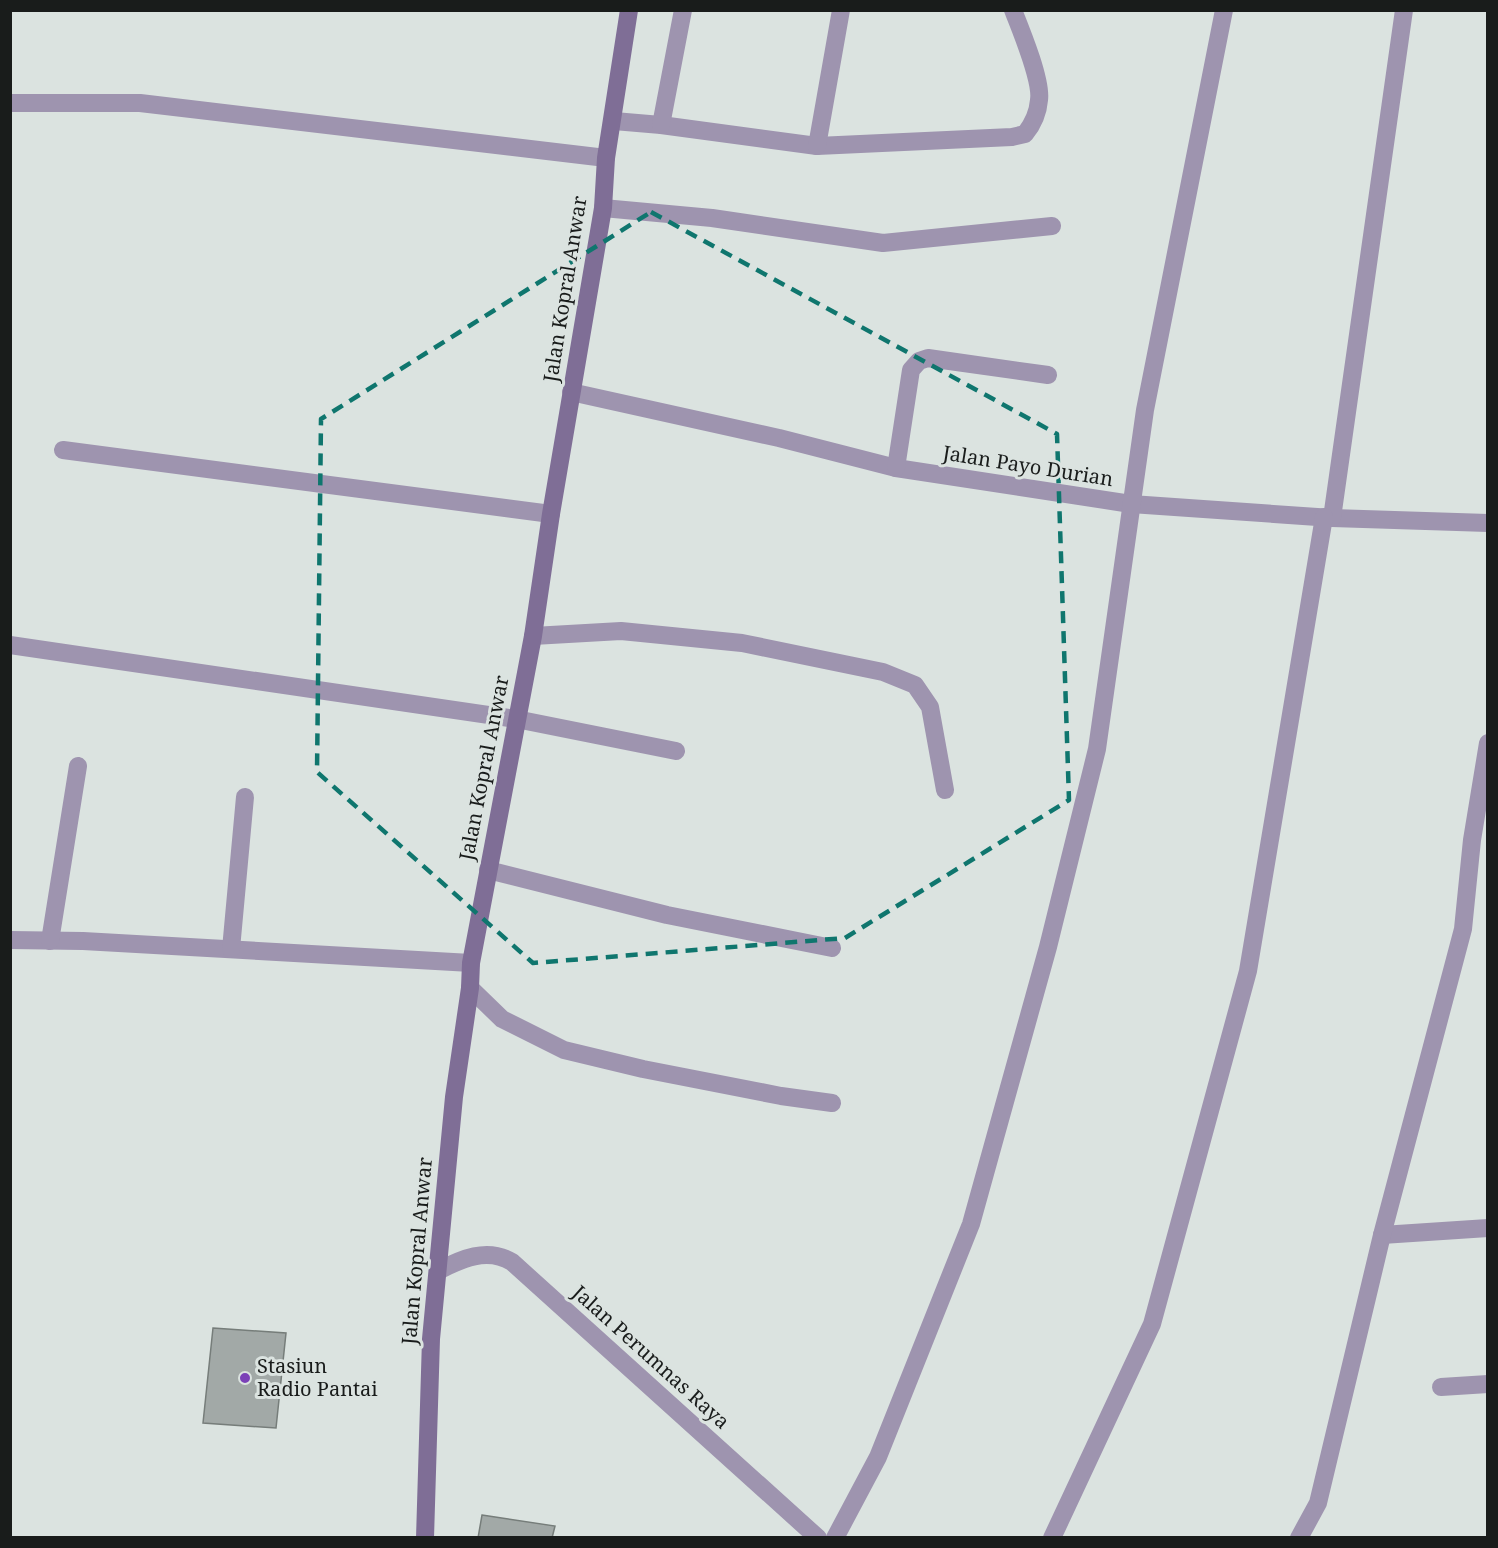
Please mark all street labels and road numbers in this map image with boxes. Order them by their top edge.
street label: Jalan Kopral Anwar [536,193,593,385]
street label: Jalan Payo Durian [940,439,1115,492]
street label: Jalan Kopral Anwar [452,672,515,864]
street label: Jalan Kopral Anwar [395,1156,438,1347]
street label: Jalan Perumnas Raya [566,1278,736,1434]

